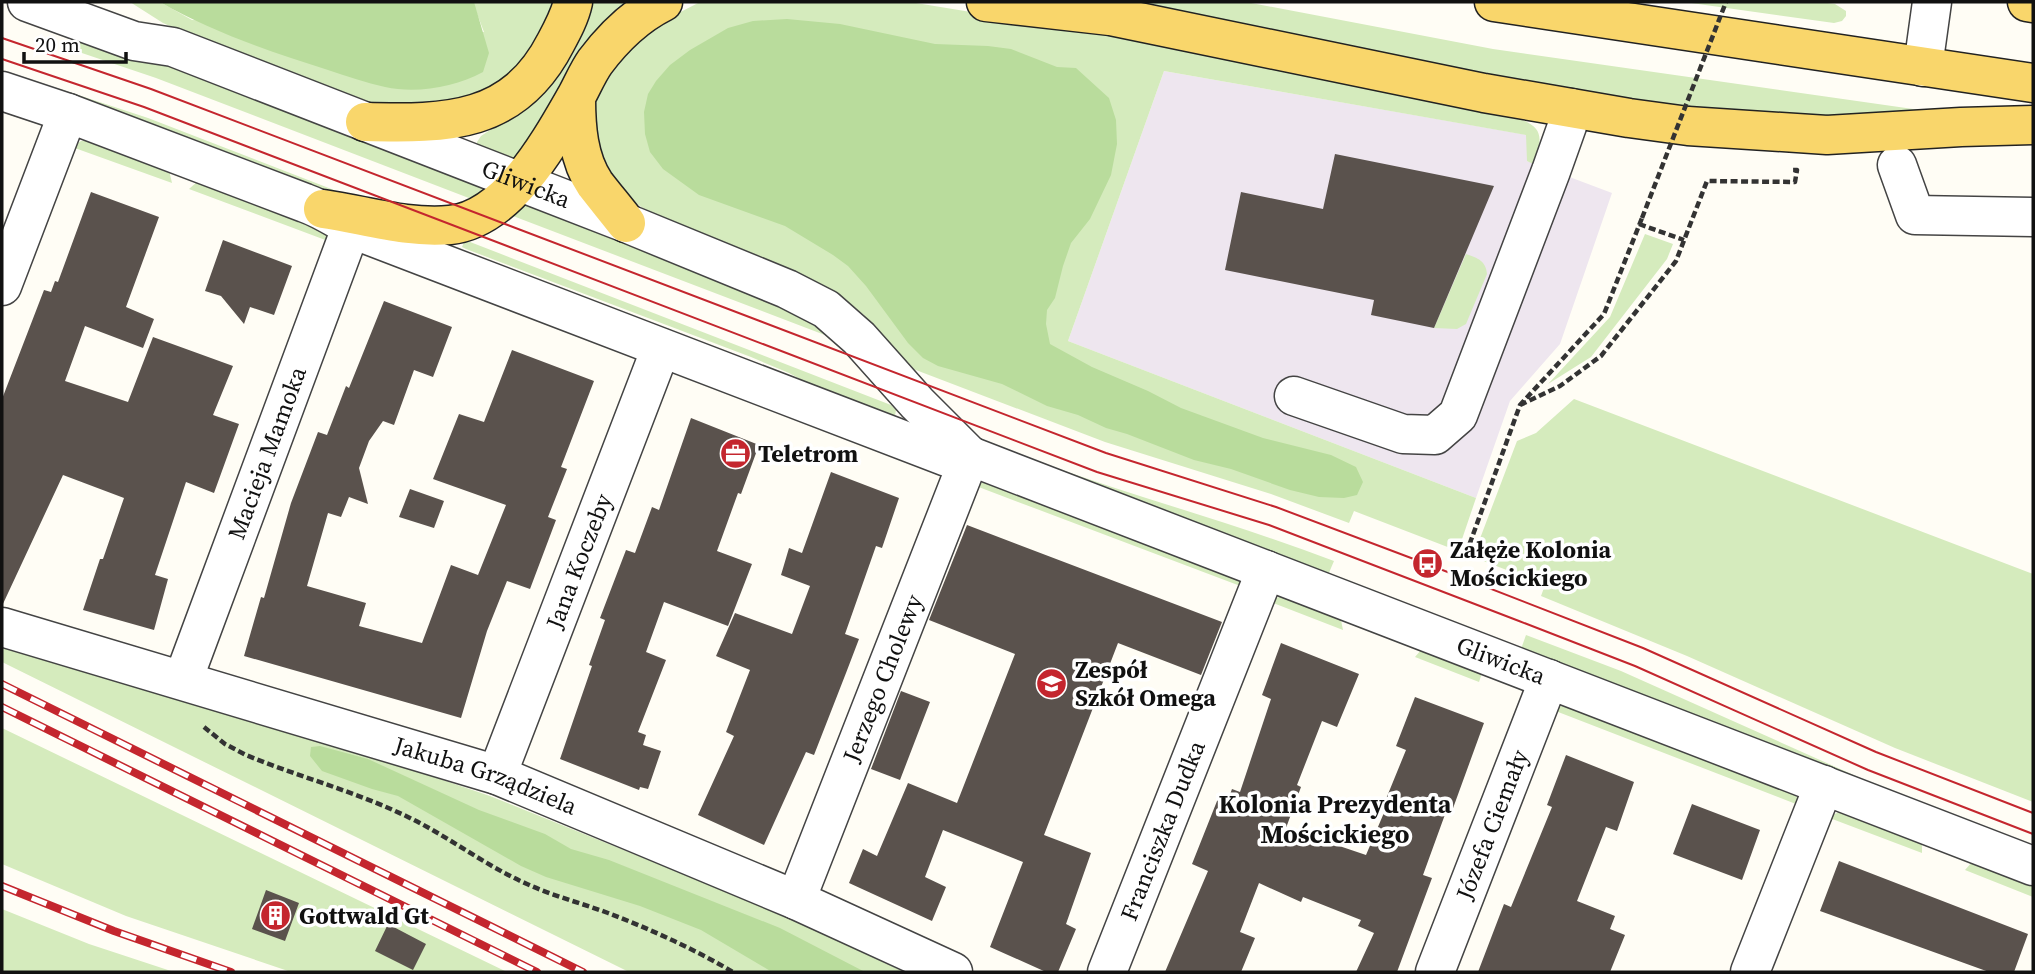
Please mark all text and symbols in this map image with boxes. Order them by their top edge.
scale bar [24,21,126,65]
text: 20 m [35,30,80,59]
street label: Gliwicka [477,152,576,216]
street label: Macieja Mamoka [220,361,314,544]
office icon: Teletrom [718,437,752,471]
place label: Teletrom [758,437,859,470]
street label: Jana Koczeby [537,488,620,634]
place label: Załęże Kolonia Mościckiego [1450,533,1612,594]
bus stop icon: Załęże Kolonia Mościckiego [1410,547,1444,581]
street label: Jerzego Cholewy [834,589,930,768]
street label: Gliwicka [1452,628,1551,693]
place label: Zespół Szkół Omega [1075,653,1216,714]
school or university icon: Zespół Szkół Omega [1035,667,1069,701]
street label: Jakuba Grządziela [389,728,583,823]
street label: Franciszka Dudka [1112,735,1213,925]
street label: Józefa Ciemały [1447,744,1536,905]
district label: Kolonia Prezydenta Mościckiego [1218,786,1452,852]
building icon: Gottwald Gt [259,899,293,933]
place label: Gottwald Gt [299,899,429,932]

